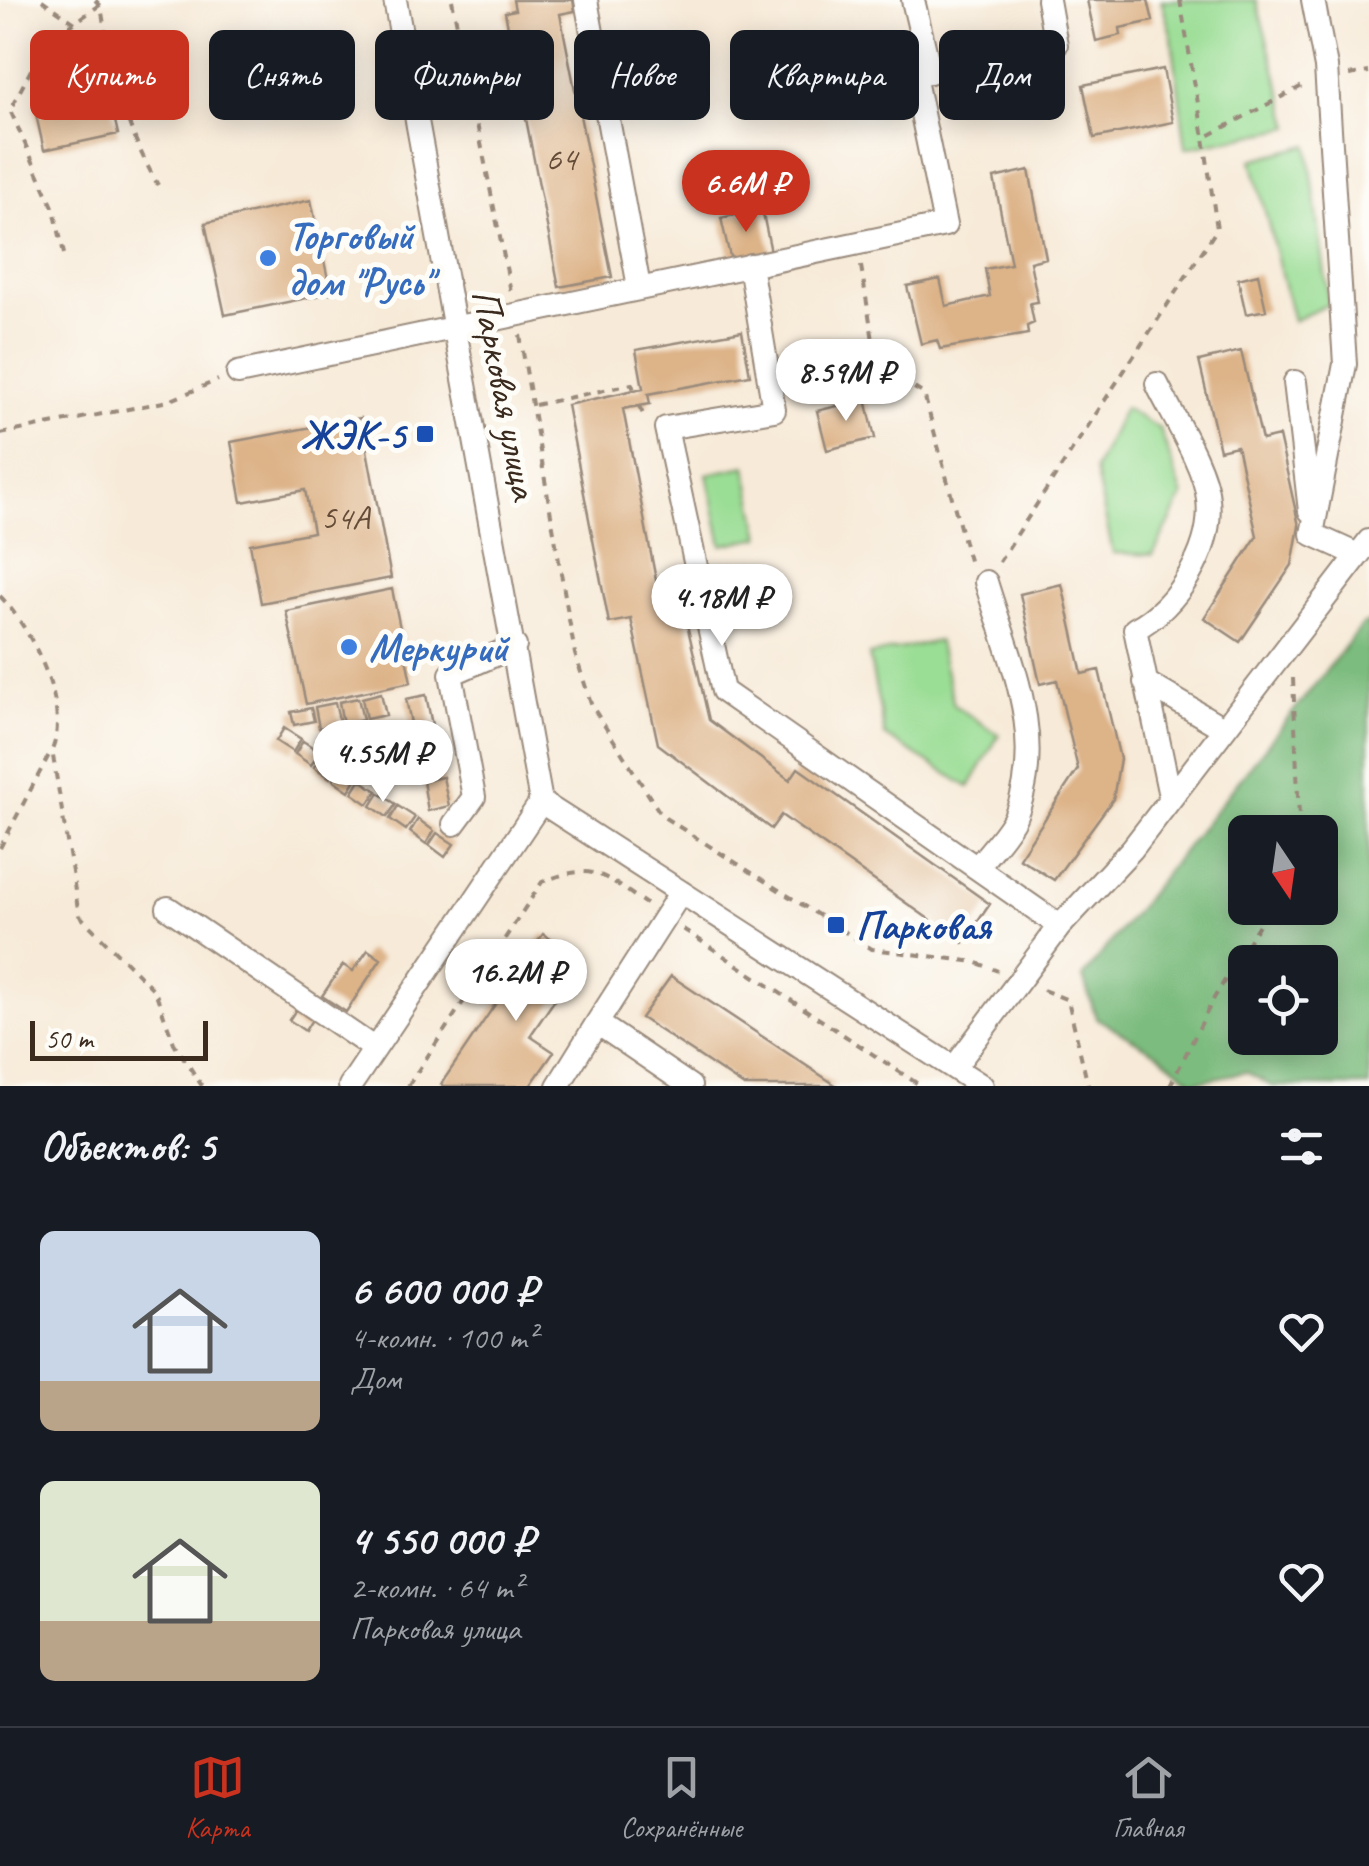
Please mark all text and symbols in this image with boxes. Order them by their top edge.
chip: Купить [30,30,189,120]
chip: Снять [209,30,355,120]
chip: Фильтры [375,30,554,120]
chip: Новое [574,30,710,120]
chip: Квартира [730,30,919,120]
chip: Дом [939,30,1065,120]
house number: 64 [545,136,580,181]
pin: 6.6M ₽ [665,150,827,235]
text: 6.6M ₽ [704,162,788,203]
place label: Торговый дом "Русь" [288,211,441,307]
marker: Торговый дом "Русь" [257,247,279,269]
street label: Парковая улица [460,285,550,506]
pin: 8.59M ₽ [754,339,938,424]
text: 8.59M ₽ [798,351,894,392]
place label: ЖЭК-5 [301,410,409,460]
marker: ЖЭК-5 [414,423,436,445]
house number: 54А [320,495,371,540]
pin: 4.18M ₽ [630,564,814,649]
text: 4.18M ₽ [673,576,771,617]
place label: Меркурий [369,623,511,673]
marker: Меркурий [338,636,360,658]
pin: 4.55M ₽ [291,720,475,805]
text: 4.55M ₽ [335,732,431,773]
north arrow [1228,815,1338,925]
map controls [1228,815,1338,1055]
place label: Парковая [856,901,993,951]
marker: Парковая [825,914,847,936]
pin: 16.2M ₽ [424,939,608,1024]
button: locate [1228,945,1338,1055]
text: 16.2M ₽ [467,951,565,992]
scale bar [30,1016,208,1060]
text: 50 m [45,1021,93,1056]
icon: filters [1274,1119,1329,1174]
text: Объектов: 5 [40,1120,215,1173]
text: 6 600 000 ₽ [350,1264,536,1317]
icon: home [120,1271,240,1391]
icon: heart [1274,1304,1329,1359]
text: 4-комн. · 100 m² [350,1317,537,1358]
text: Дом [350,1358,401,1399]
text: 4 550 000 ₽ [350,1514,533,1567]
icon: home [120,1521,240,1641]
icon: heart [1274,1554,1329,1609]
text: 2-комн. · 64 m² [350,1567,522,1608]
text: Парковая улица [350,1608,520,1649]
tab: Карта [186,1750,250,1845]
tab: Сохранённые [621,1750,742,1845]
tab: Главная [1113,1750,1183,1845]

